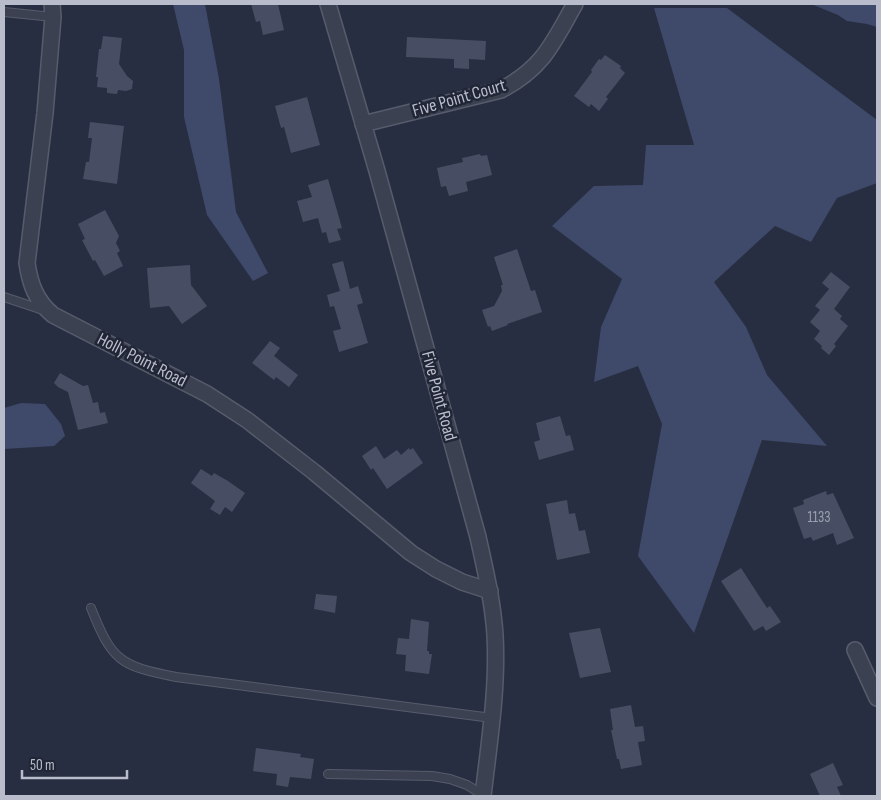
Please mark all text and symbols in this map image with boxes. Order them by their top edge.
street label: Five Point Court [410,74,509,121]
street label: Holly Point Road [94,328,190,392]
street label: Five Point Road [417,349,461,443]
house number: 1133 [807,508,831,527]
scale bar [22,748,128,780]
text: 50 m [30,756,55,775]

